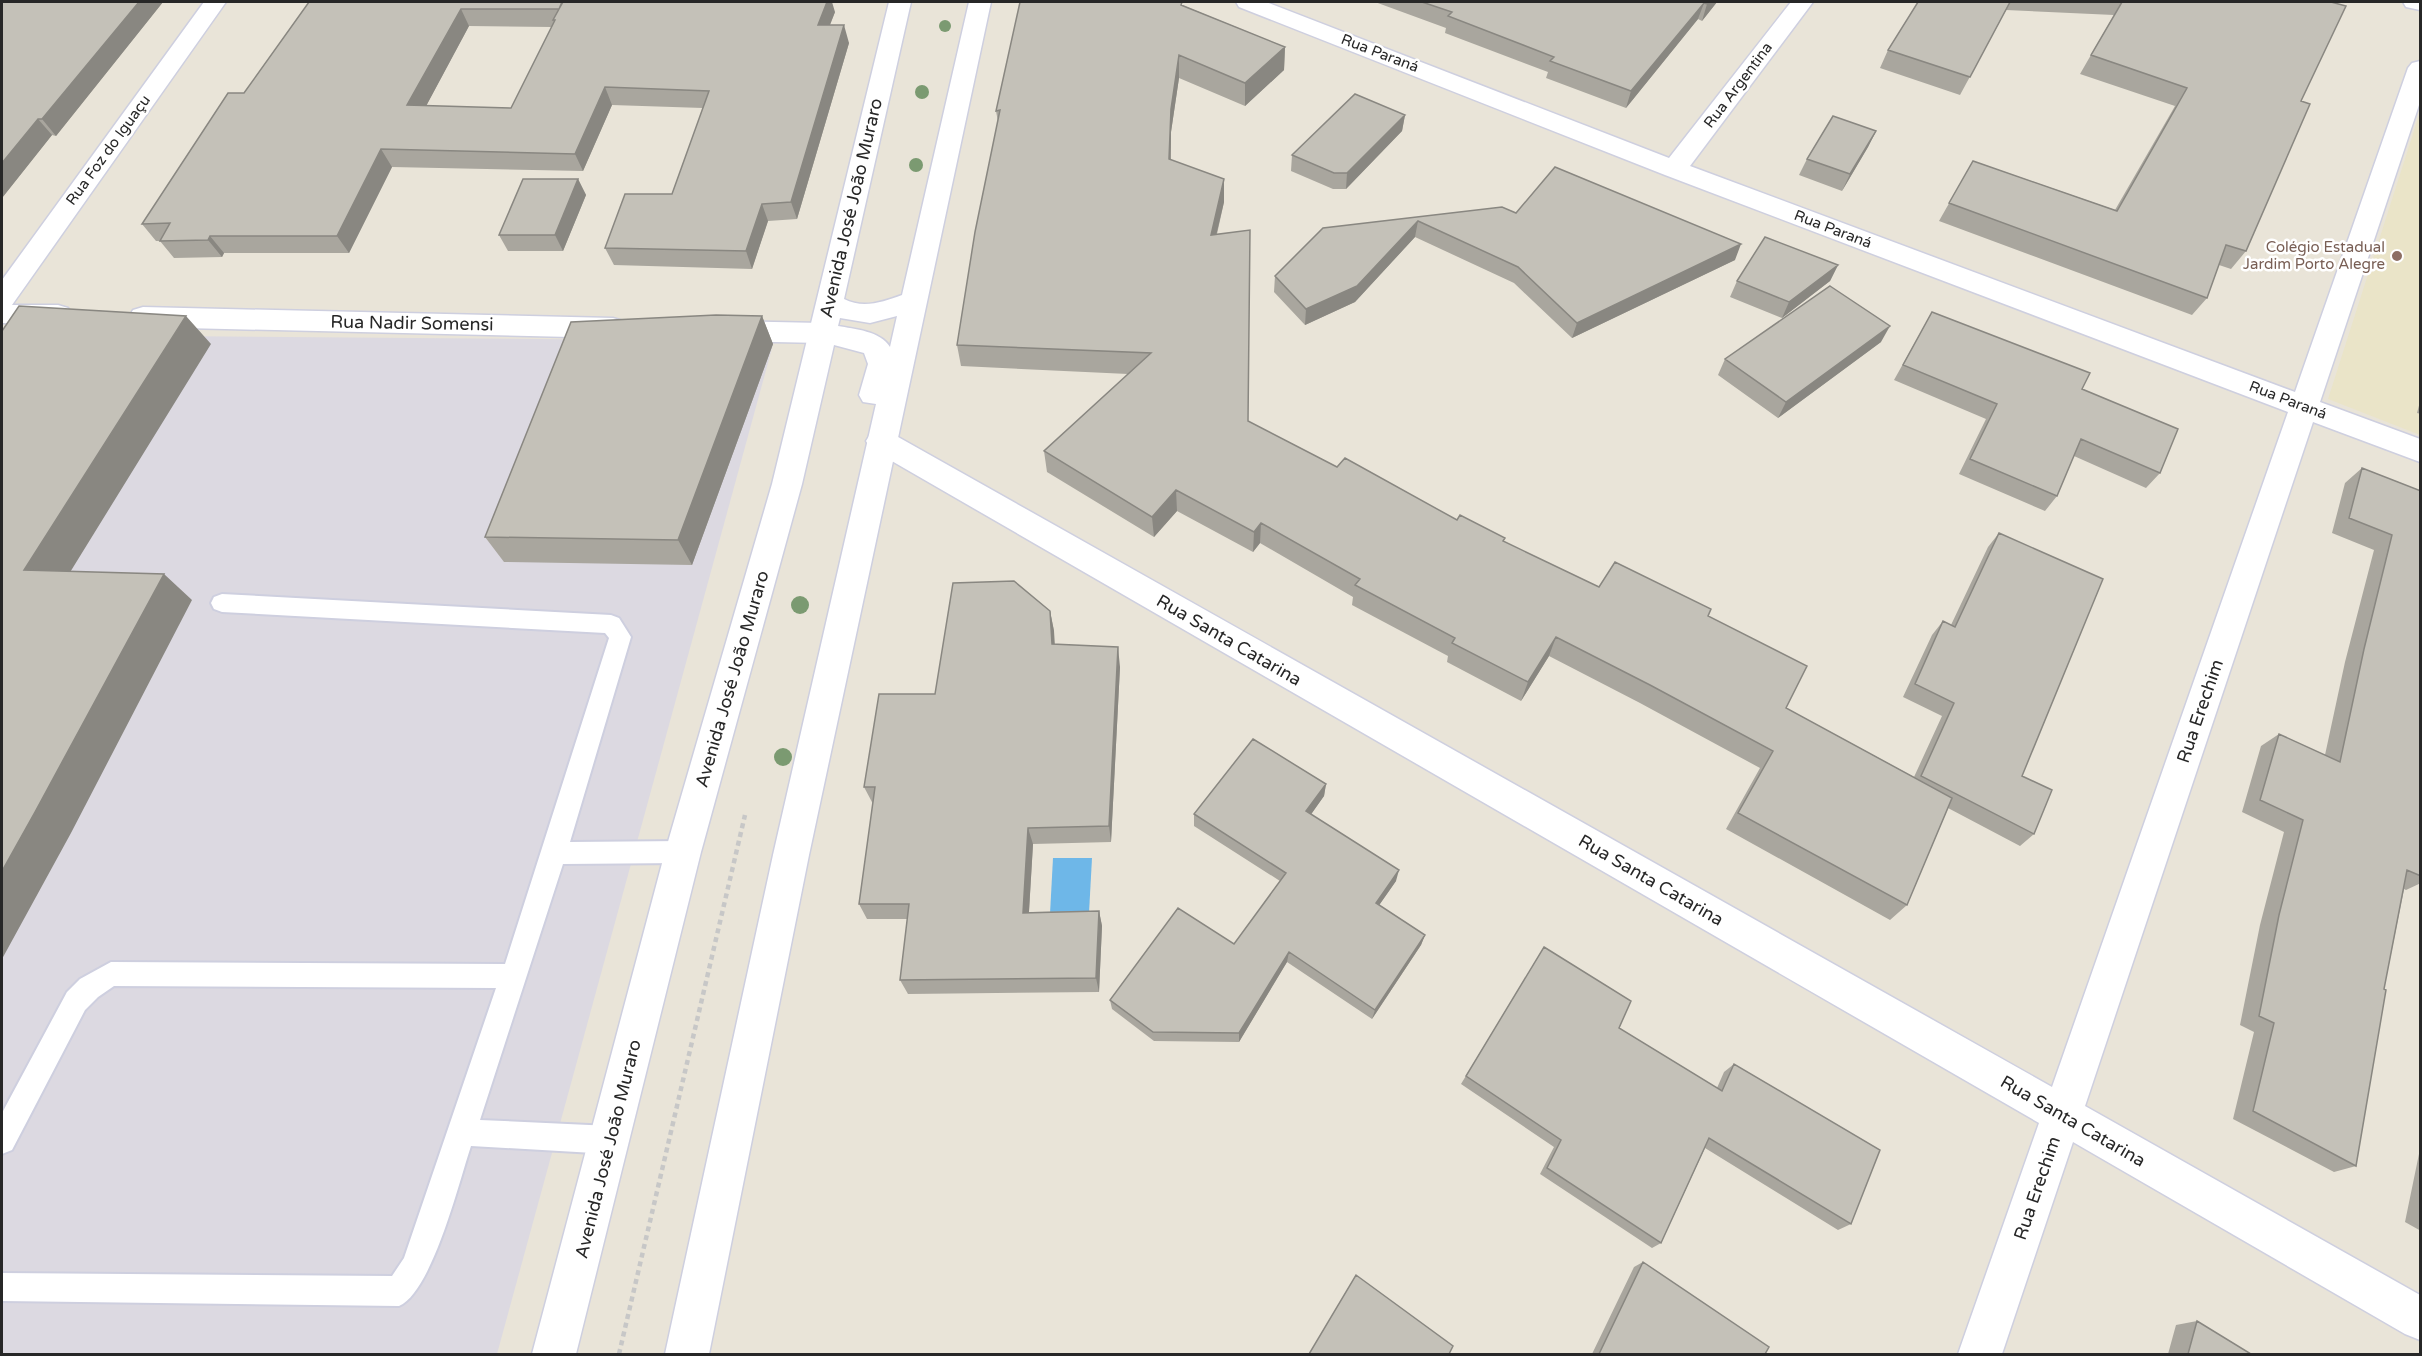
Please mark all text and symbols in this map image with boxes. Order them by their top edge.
street label: Rua Paraná [1338,30,1422,76]
street label: Rua Argentina [1700,39,1776,131]
street label: Rua Foz do Iguaçu [62,91,154,209]
street label: Avenida José João Muraro [815,96,887,320]
street label: Rua Paraná [1791,206,1875,252]
place label: Colégio Estadual Jardim Porto Alegre [2243,238,2385,273]
marker: Colégio Estadual Jardim Porto Alegre [2390,249,2404,263]
street label: Rua Nadir Somensi [330,311,494,335]
street label: Rua Paraná [2246,377,2330,423]
street label: Avenida José João Muraro [690,568,774,790]
street label: Rua Santa Catarina [1152,589,1306,691]
street label: Rua Erechim [2172,656,2228,766]
street label: Rua Santa Catarina [1574,829,1728,931]
street label: Avenida José João Muraro [570,1037,646,1261]
street label: Rua Santa Catarina [1996,1070,2150,1172]
street label: Rua Erechim [2009,1133,2065,1243]

